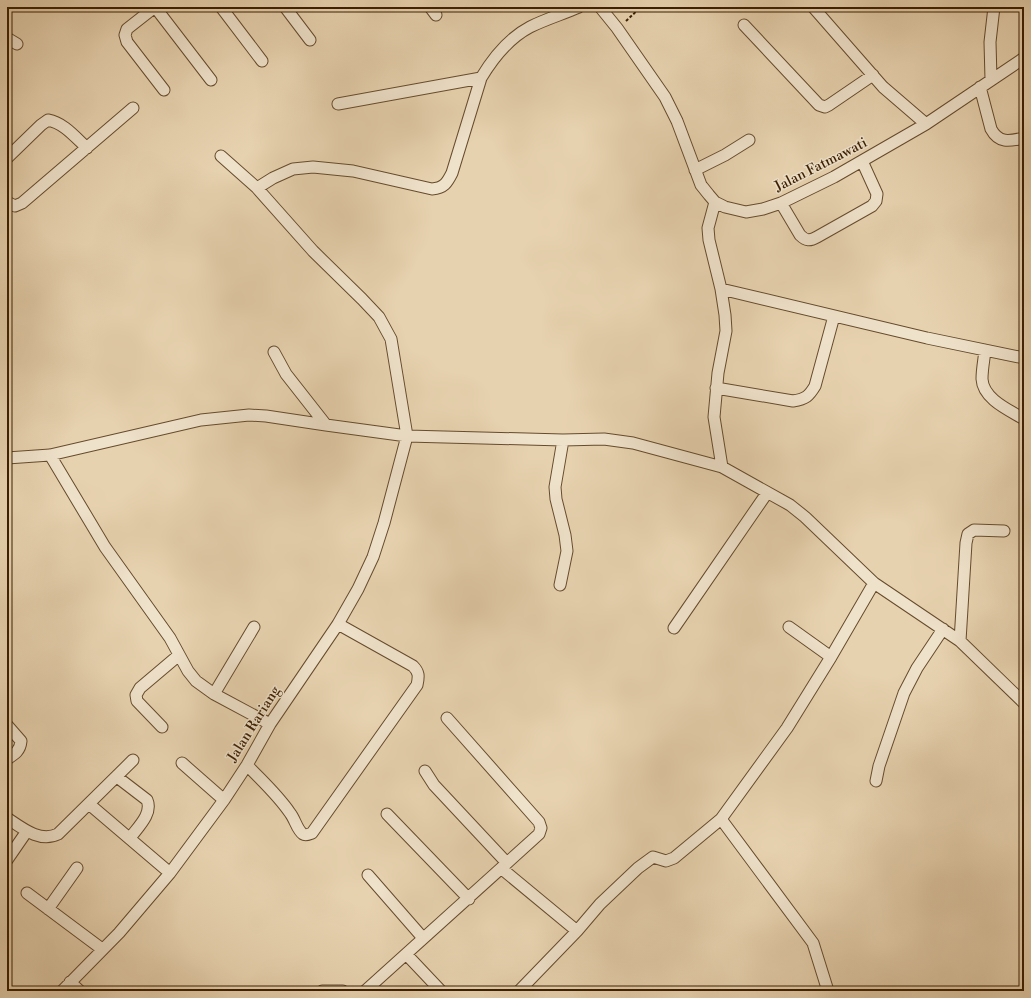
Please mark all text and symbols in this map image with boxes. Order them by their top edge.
street label: Jalan Fatmawati [771,134,871,197]
street label: Jalan Rariang [223,682,285,766]

